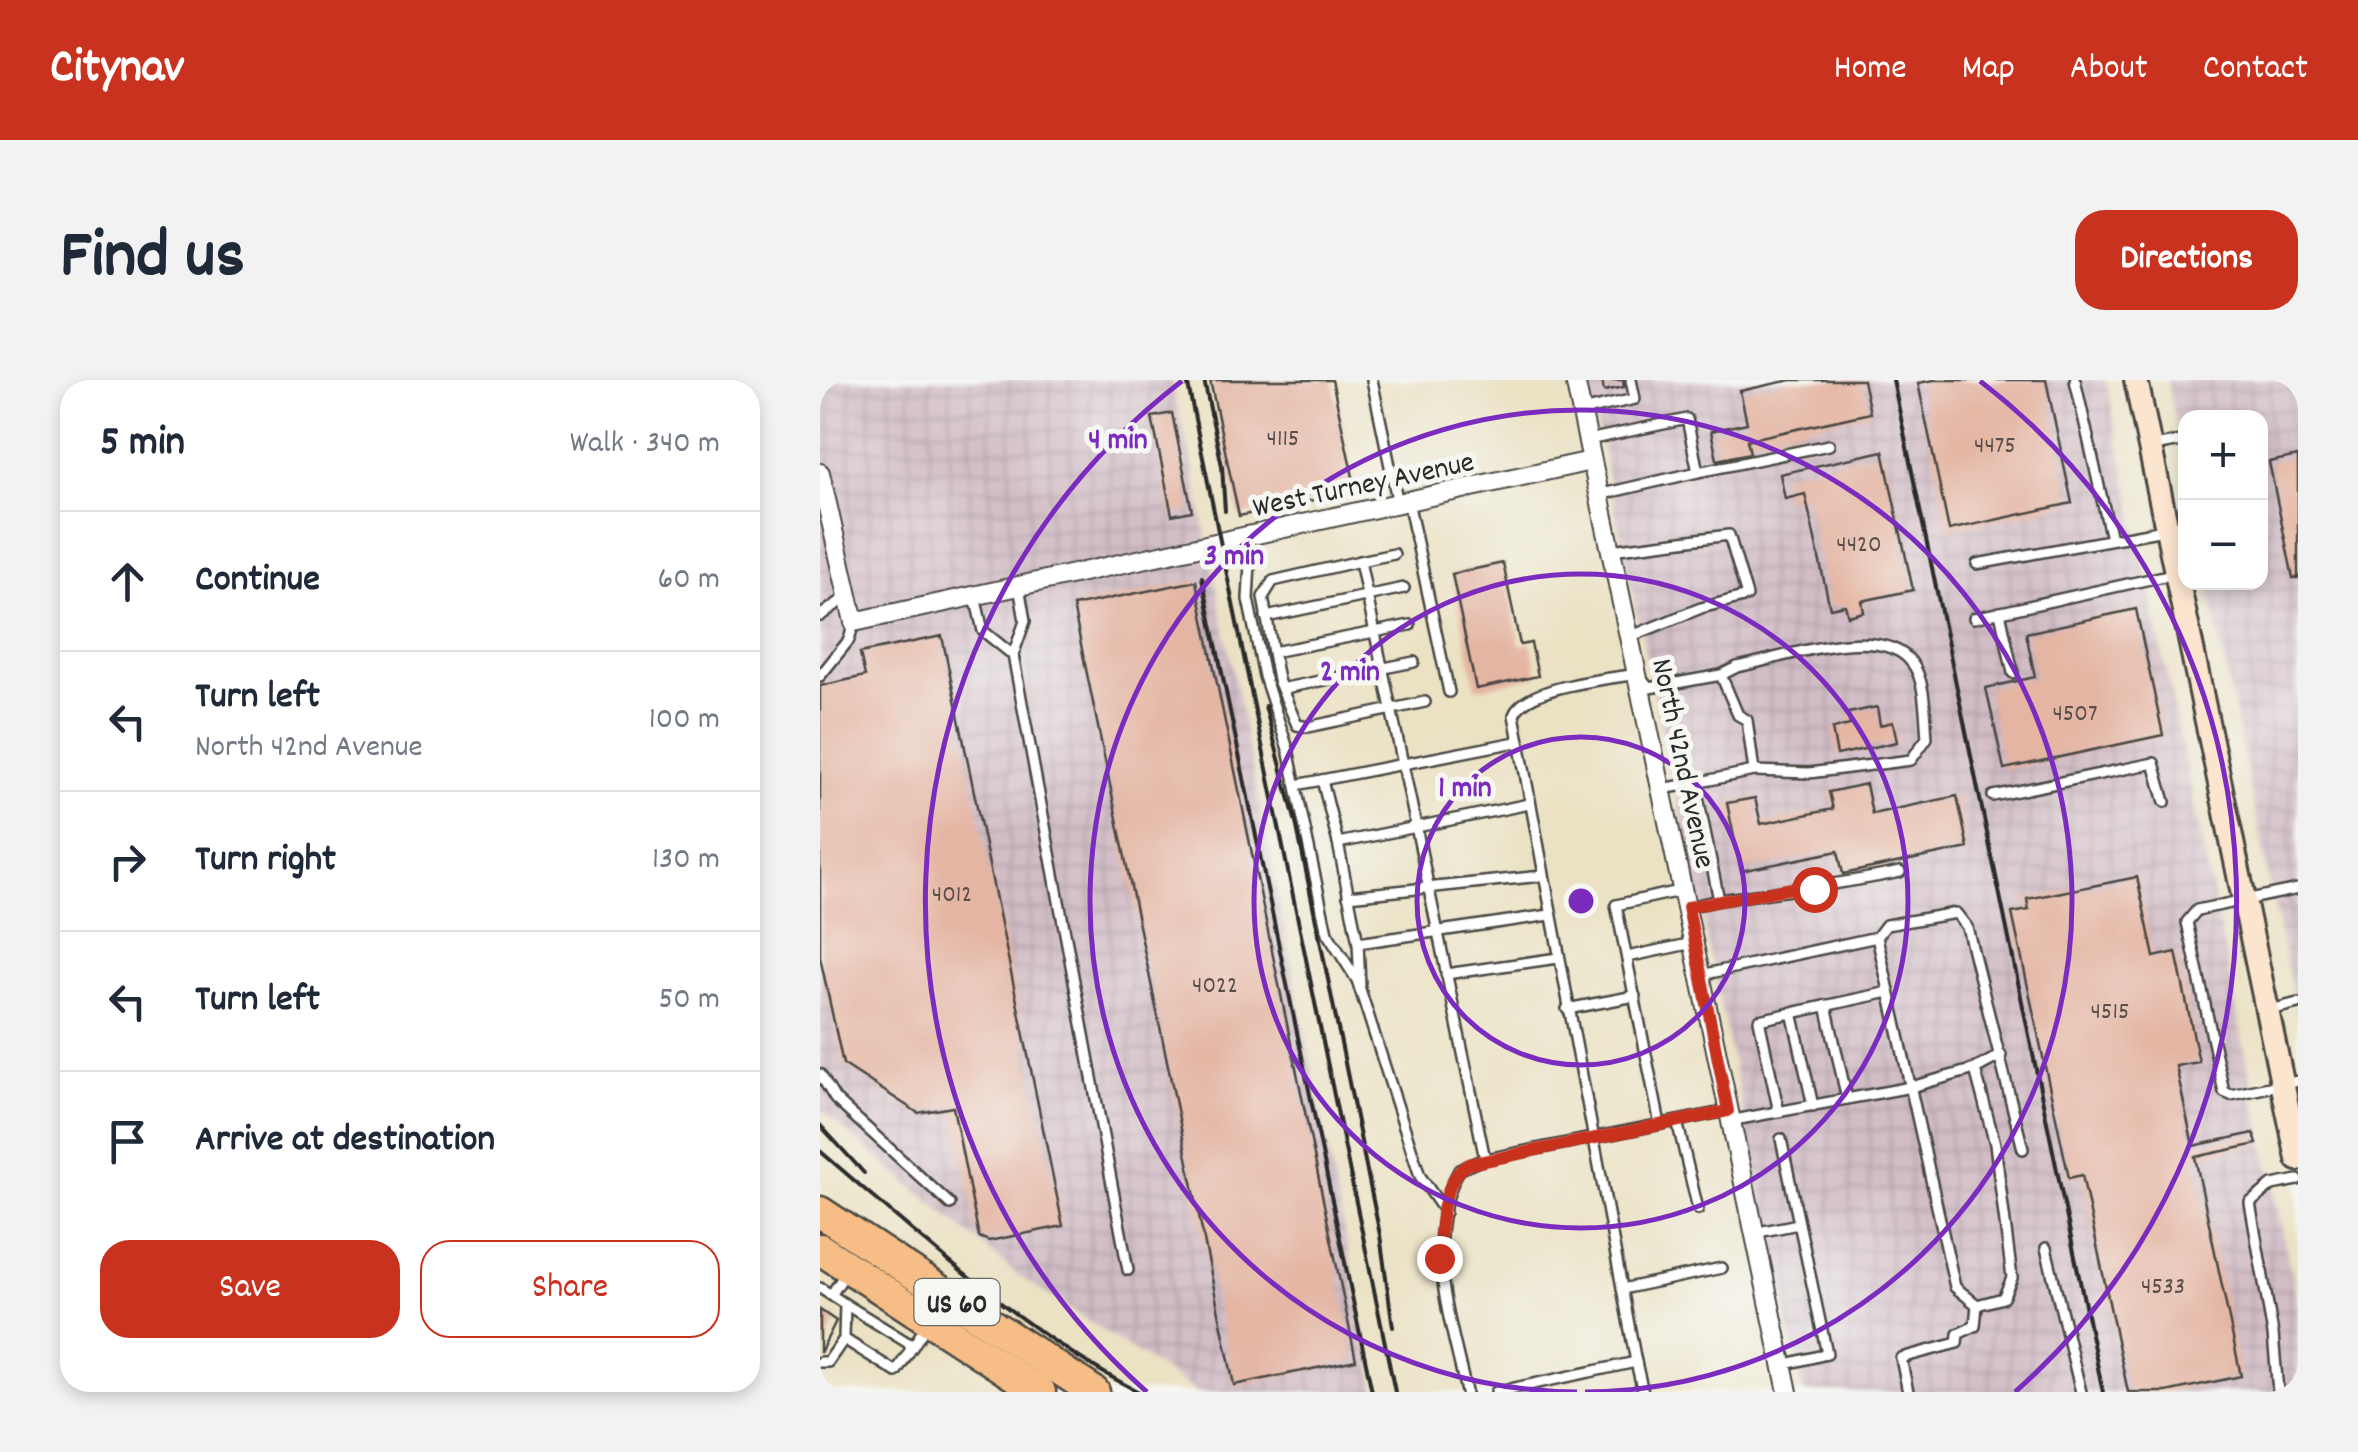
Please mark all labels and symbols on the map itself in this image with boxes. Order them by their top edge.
text: 4 min [1088,421,1148,464]
house number: 4115 [1267,422,1299,458]
house number: 4475 [1974,429,2016,465]
street label: West Turney Avenue [1249,443,1479,532]
house number: 4420 [1836,528,1882,564]
text: 3 min [1204,537,1264,580]
text: 2 min [1320,653,1380,696]
street label: North 42nd Avenue [1637,655,1724,873]
house number: 4507 [2052,697,2098,733]
text: 1 min [1438,769,1492,812]
route start [1792,867,1838,913]
house number: 4012 [932,878,972,914]
centre of rings [1563,883,1599,919]
house number: 4022 [1192,969,1238,1005]
house number: 4515 [2090,995,2130,1031]
route end [1417,1236,1463,1282]
house number: 4533 [2141,1270,2185,1306]
road number: US 60 [914,1279,1000,1325]

